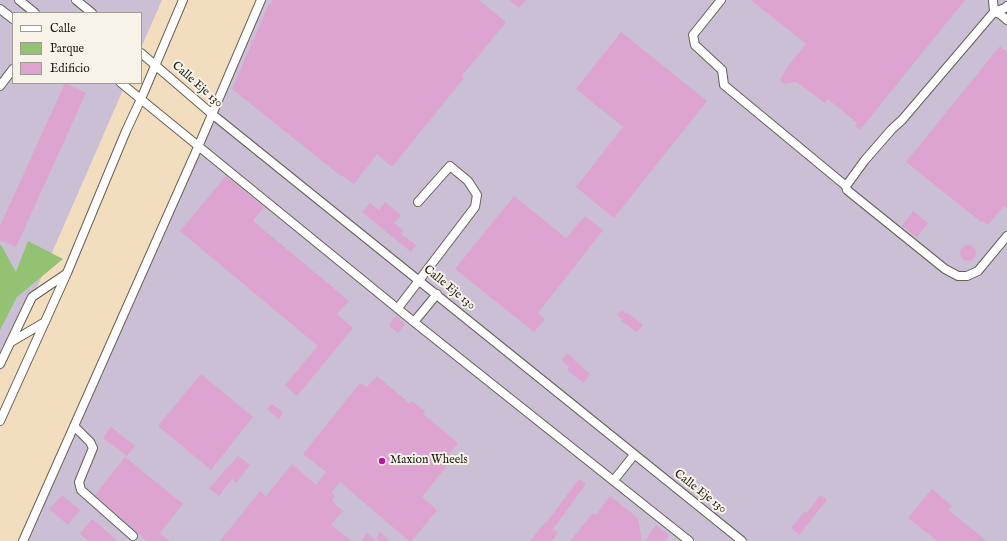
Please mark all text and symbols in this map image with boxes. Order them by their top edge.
legend [12,12,142,84]
text: Calle [50,21,76,36]
text: Parque [50,41,84,56]
street label: Calle Eje 130 [169,59,225,111]
text: Edificio [50,61,90,76]
street label: Calle Eje 130 [420,263,478,313]
place label: Maxion Wheels [390,454,468,468]
marker: Maxion Wheels [377,456,387,466]
street label: Calle Eje 130 [671,467,729,517]

